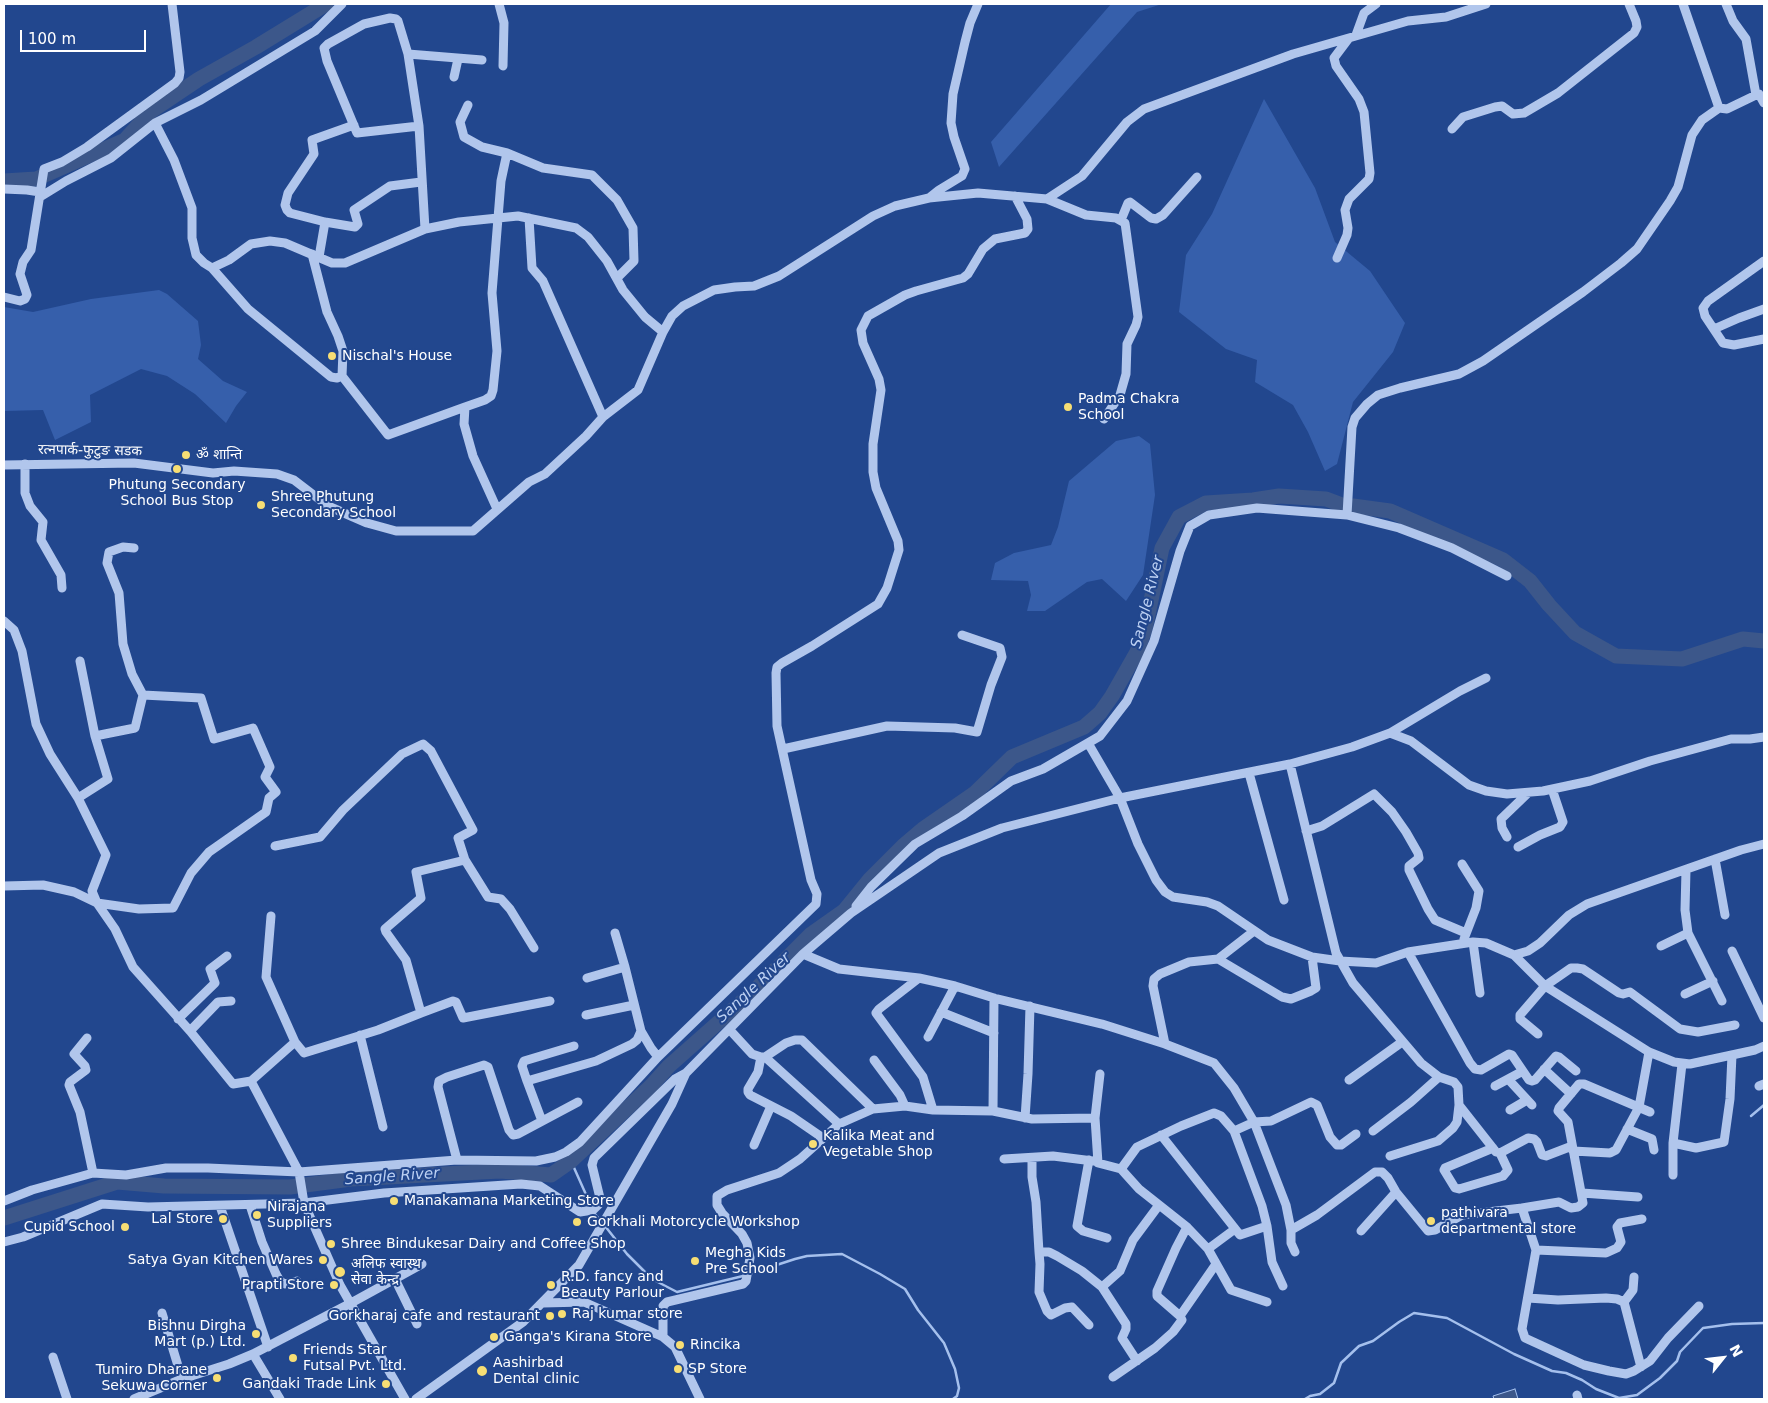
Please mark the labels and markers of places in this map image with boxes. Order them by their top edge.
place label: Nischal's House [342,348,452,364]
marker: Nischal's House [326,350,338,362]
place label: Padma Chakra School [1078,391,1180,424]
marker: Padma Chakra School [1062,401,1074,413]
place label: ॐ शान्ति [196,447,242,463]
marker: ॐ शान्ति [180,449,192,461]
marker: Phutung Secondary School Bus Stop [171,463,183,475]
place label: Phutung Secondary School Bus Stop [109,477,245,510]
place label: Shree Phutung Secondary School [271,489,396,522]
marker: Shree Phutung Secondary School [255,499,267,511]
place label: Kalika Meat and Vegetable Shop [823,1128,935,1160]
marker: Kalika Meat and Vegetable Shop [807,1138,819,1150]
place label: Manakamana Marketing Store [404,1193,614,1209]
marker: Manakamana Marketing Store [388,1195,400,1207]
place label: Nirajana Suppliers [267,1199,332,1232]
place label: pathivara departmental store [1441,1205,1576,1238]
marker: Nirajana Suppliers [251,1209,263,1221]
place label: Lal Store [151,1211,213,1227]
marker: Lal Store [217,1213,229,1225]
place label: Gorkhali Motorcycle Workshop [587,1214,800,1230]
marker: pathivara departmental store [1425,1215,1437,1227]
marker: Gorkhali Motorcycle Workshop [571,1216,583,1228]
place label: Cupid School [24,1219,115,1235]
marker: Cupid School [119,1221,131,1233]
place label: Shree Bindukesar Dairy and Coffee Shop [341,1236,626,1252]
marker: Shree Bindukesar Dairy and Coffee Shop [325,1238,337,1250]
place label: Megha Kids Pre School [705,1245,786,1278]
place label: Satya Gyan Kitchen Wares [128,1252,313,1268]
marker: Satya Gyan Kitchen Wares [317,1254,329,1266]
marker: Megha Kids Pre School [689,1255,701,1267]
place label: अलिफ स्वास्थ सेवा केन्द्र [351,1256,421,1288]
marker: अलिफ स्वास्थ सेवा केन्द्र [333,1265,347,1279]
place label: R.D. fancy and Beauty Parlour [561,1269,664,1302]
place label: Prapti Store [242,1277,324,1293]
marker: Prapti Store [328,1279,340,1291]
marker: R.D. fancy and Beauty Parlour [545,1279,557,1291]
place label: Raj kumar store [572,1306,683,1322]
place label: Gorkharaj cafe and restaurant [329,1308,540,1324]
marker: Raj kumar store [556,1308,568,1320]
marker: Gorkharaj cafe and restaurant [544,1310,556,1322]
place label: Bishnu Dirgha Mart (p.) Ltd. [148,1318,246,1350]
marker: Bishnu Dirgha Mart (p.) Ltd. [250,1328,262,1340]
place label: Ganga's Kirana Store [504,1329,652,1345]
marker: Ganga's Kirana Store [488,1331,500,1343]
place label: Rincika [690,1337,741,1353]
marker: Rincika [674,1339,686,1351]
place label: Friends Star Futsal Pvt. Ltd. [303,1342,407,1374]
marker: Friends Star Futsal Pvt. Ltd. [287,1352,299,1364]
place label: Aashirbad Dental clinic [493,1355,580,1388]
place label: SP Store [688,1361,747,1377]
place label: Tumiro Dharane Sekuwa Corner [96,1362,207,1394]
marker: SP Store [672,1363,684,1375]
marker: Aashirbad Dental clinic [475,1364,489,1378]
marker: Tumiro Dharane Sekuwa Corner [211,1372,223,1384]
place label: Gandaki Trade Link [242,1376,376,1392]
marker: Gandaki Trade Link [380,1378,392,1390]

